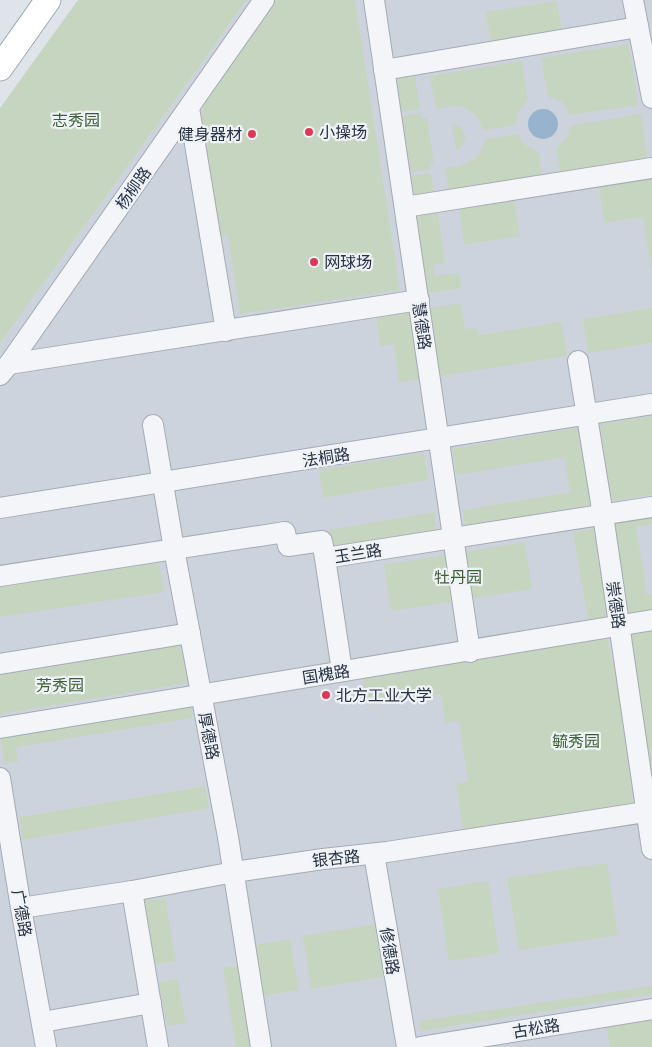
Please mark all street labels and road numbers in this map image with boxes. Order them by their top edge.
street label: 杨柳路 [111,163,155,213]
street label: 慧德路 [409,301,435,351]
street label: 法桐路 [301,443,351,471]
street label: 玉兰路 [333,539,383,567]
street label: 崇德路 [603,580,629,630]
street label: 国槐路 [301,660,351,688]
street label: 厚德路 [195,711,223,761]
street label: 银杏路 [311,846,361,870]
street label: 广德路 [8,888,36,938]
street label: 修德路 [376,926,404,976]
street label: 古松路 [511,1014,561,1042]

